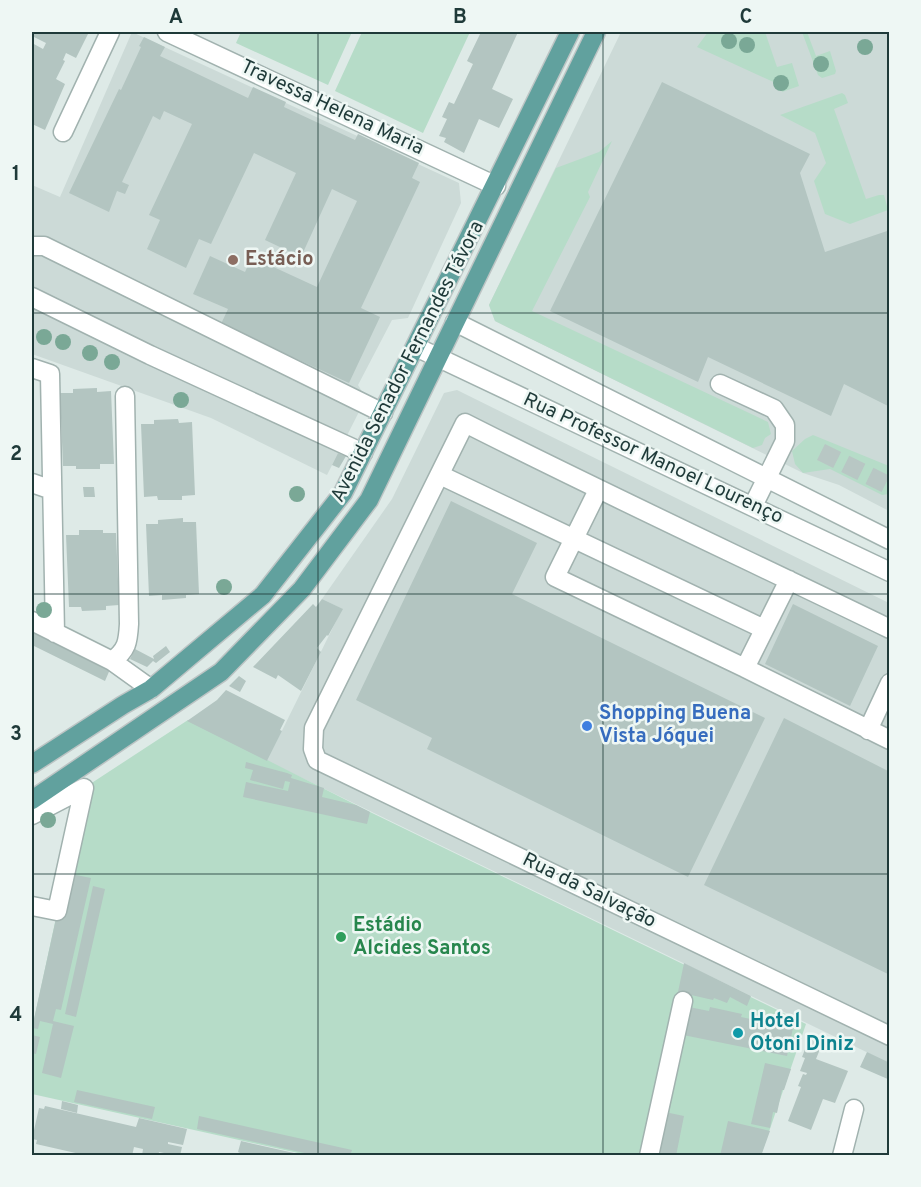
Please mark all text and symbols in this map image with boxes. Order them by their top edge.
text: A [169,5,183,31]
text: B [453,5,467,31]
text: C [740,5,752,31]
street label: Travessa Helena Maria [236,54,428,162]
text: 1 [12,162,20,188]
street label: Avenida Senador Fernandes Távora [325,217,491,507]
place label: Estácio [245,247,313,273]
marker: Estácio [226,253,240,267]
street label: Rua Professor Manoel Lourenço [519,387,787,531]
text: 2 [10,442,22,468]
place label: Shopping Buena Vista Jóquei [599,701,751,750]
marker: Shopping Buena Vista Jóquei [580,719,594,733]
text: 3 [10,722,22,748]
street label: Rua da Salvação [518,847,660,935]
place label: Estádio Alcides Santos [353,913,491,962]
marker: Estádio Alcides Santos [334,930,348,944]
text: 4 [10,1003,22,1029]
place label: Hotel Otoni Diniz [750,1009,854,1058]
marker: Hotel Otoni Diniz [731,1026,745,1040]

